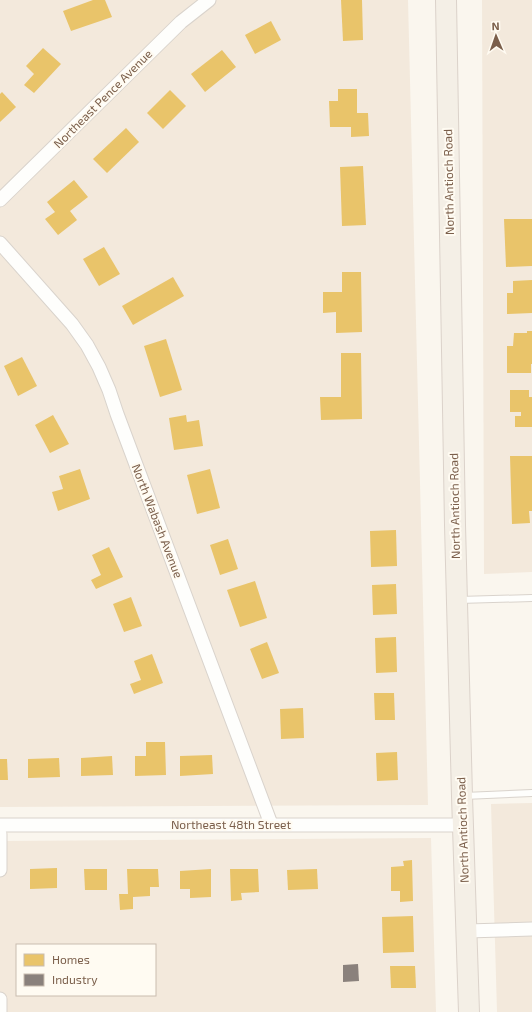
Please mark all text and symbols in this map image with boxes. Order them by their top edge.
north arrow [476,16,516,56]
text: N [491,19,500,32]
street label: Northeast Pence Avenue [50,46,154,150]
street label: North Antioch Road [440,129,456,235]
street label: North Antioch Road [446,453,462,559]
street label: North Wabash Avenue [130,462,186,580]
street label: North Antioch Road [453,777,471,883]
street label: Northeast 48th Street [171,817,292,831]
legend [16,944,156,996]
text: Homes [52,952,90,966]
text: Industry [52,972,98,986]

